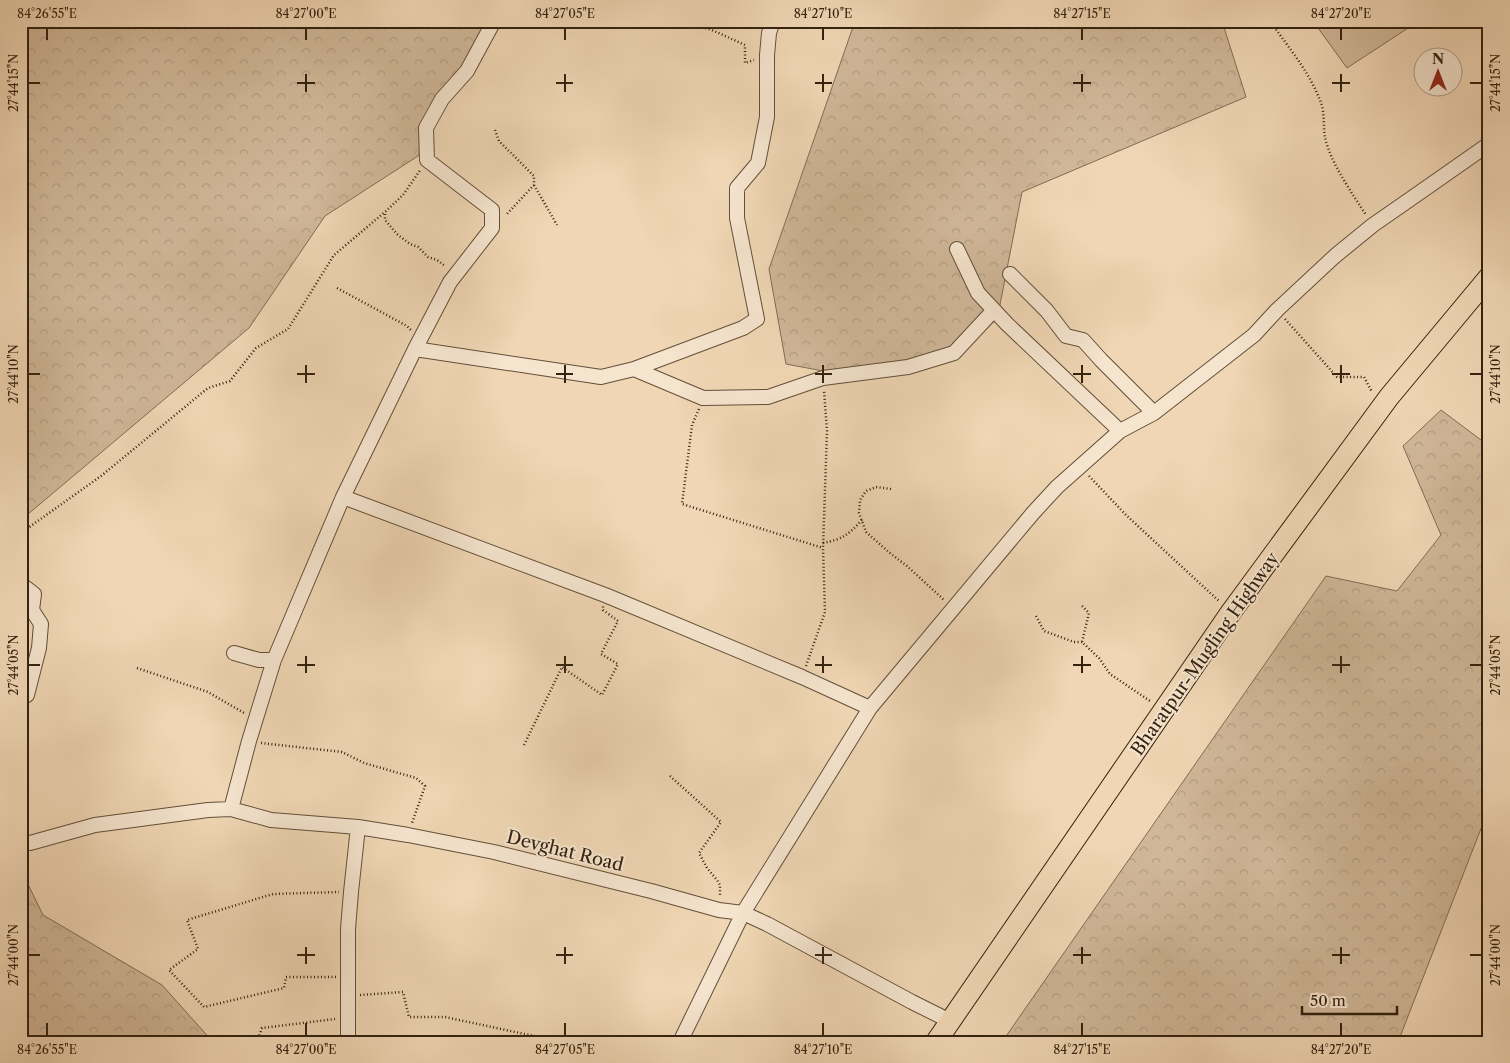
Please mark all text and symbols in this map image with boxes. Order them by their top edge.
text: 84°26'55"E [17,6,77,21]
text: 84°27'00"E [275,6,337,21]
text: 84°27'05"E [535,6,595,21]
text: 84°27'10"E [794,6,852,21]
text: 84°27'15"E [1053,6,1111,21]
text: 84°27'20"E [1311,6,1371,21]
north arrow [1412,48,1462,98]
text: N [1432,50,1444,68]
text: 27°44'15"N [6,54,21,112]
text: 27°44'15"N [1488,54,1503,112]
text: 27°44'10"N [6,344,21,404]
text: 27°44'10"N [1488,344,1503,404]
street label: Bharatpur-Mugling Highway [1126,547,1284,760]
text: 27°44'05"N [6,635,21,695]
text: 27°44'05"N [1488,635,1503,695]
street label: Devghat Road [504,826,626,876]
text: 27°44'00"N [6,924,21,986]
text: 27°44'00"N [1488,924,1503,986]
scale bar [1302,983,1398,1015]
text: 50 m [1310,991,1346,1010]
text: 84°26'55"E [17,1042,77,1057]
text: 84°27'00"E [275,1042,337,1057]
text: 84°27'05"E [535,1042,595,1057]
text: 84°27'10"E [794,1042,852,1057]
text: 84°27'15"E [1053,1042,1111,1057]
text: 84°27'20"E [1311,1042,1371,1057]

